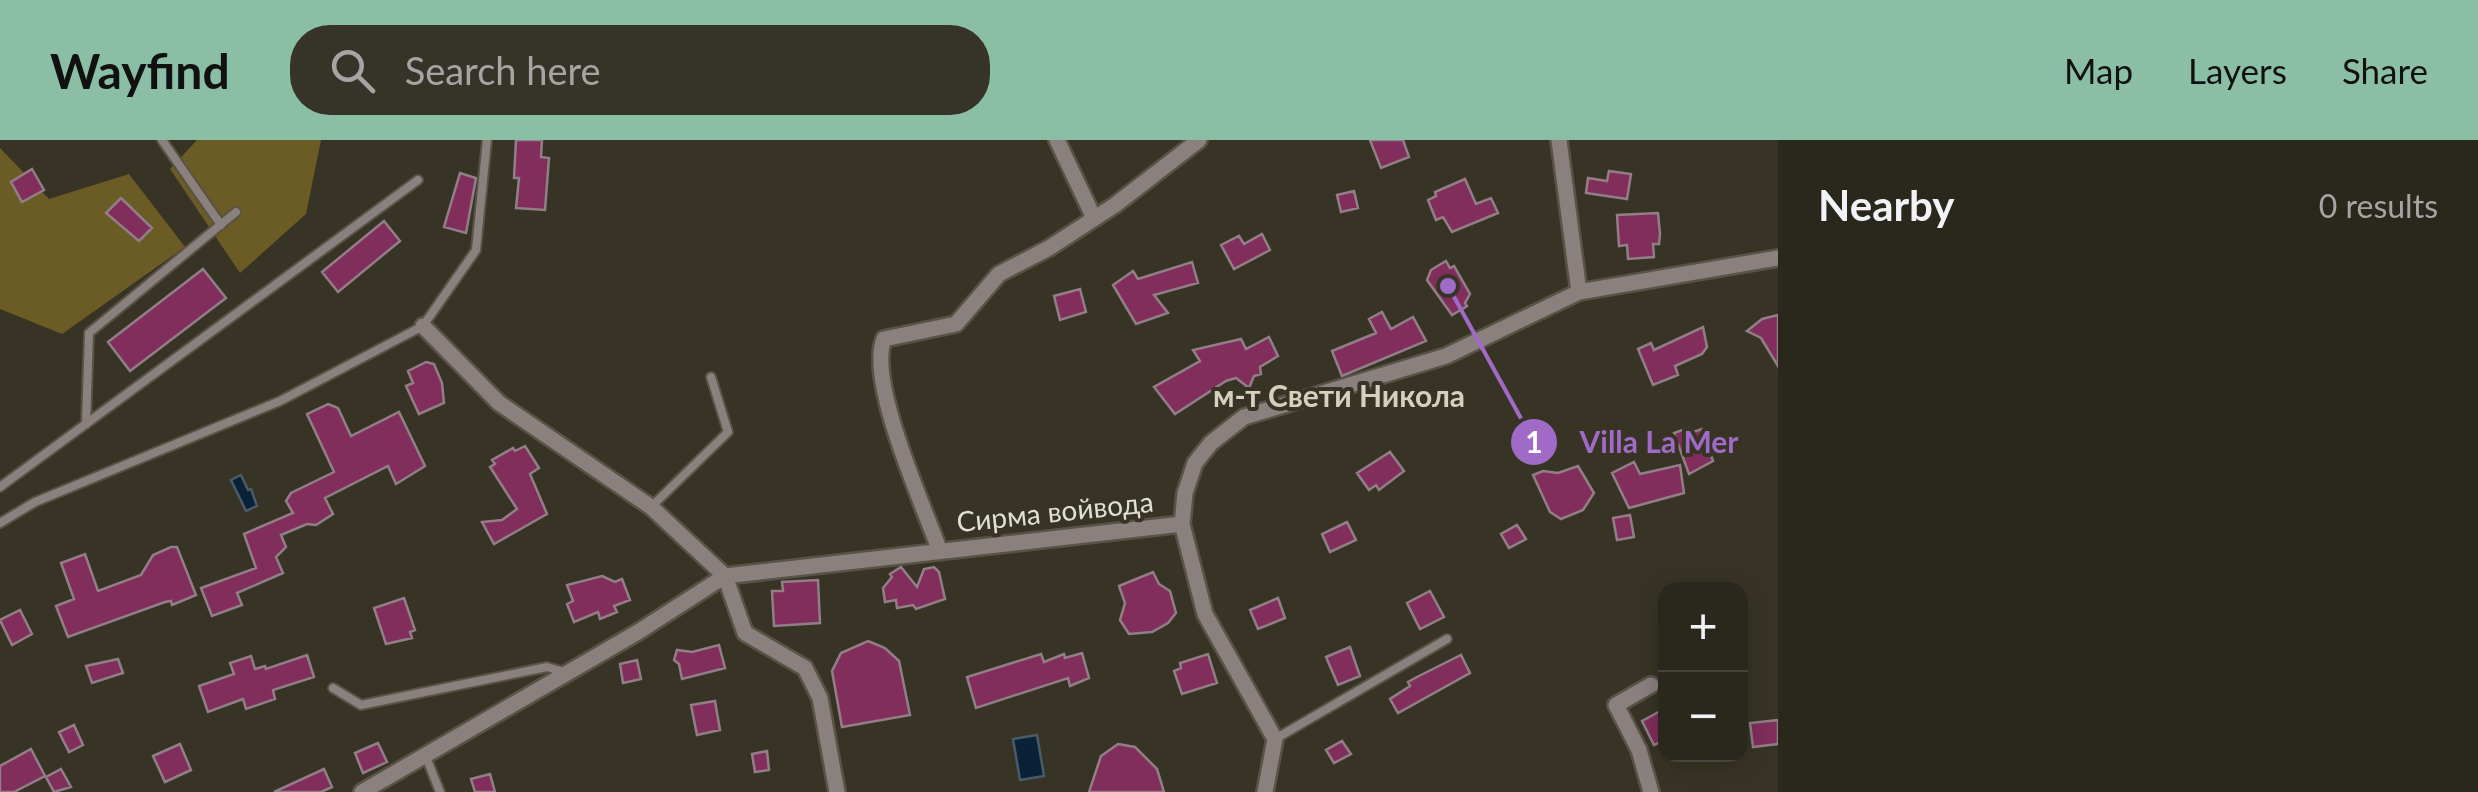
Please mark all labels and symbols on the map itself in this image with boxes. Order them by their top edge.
district label: м-т Свети Никола [1213,377,1465,413]
callout: Villa La Mer [1509,412,1758,472]
text: 1 [1525,423,1543,459]
text: Villa La Mer [1578,423,1739,459]
street label: Сирма войвода [955,484,1155,538]

